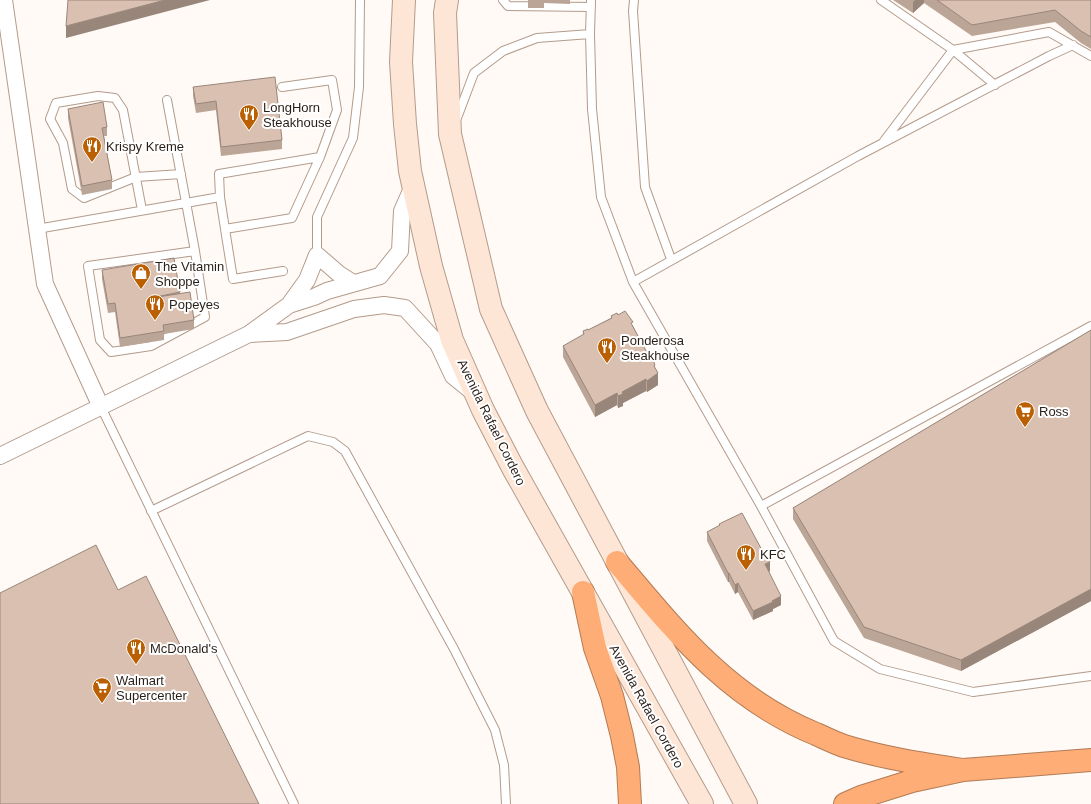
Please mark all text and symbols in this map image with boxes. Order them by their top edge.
place label: LongHorn Steakhouse [263,100,332,130]
restaurant icon: LongHorn Steakhouse [238,103,260,131]
restaurant icon: Krispy Kreme [81,135,103,163]
place label: Krispy Kreme [106,139,184,154]
place label: The Vitamin Shoppe [155,259,224,289]
shop icon: The Vitamin Shoppe [130,262,152,290]
restaurant icon: Popeyes [144,293,166,321]
place label: Popeyes [169,297,220,312]
place label: Ponderosa Steakhouse [621,333,690,363]
restaurant icon: Ponderosa Steakhouse [596,336,618,364]
street label: Avenida Rafael Cordero [454,357,529,488]
supermarket icon: Ross [1014,400,1036,428]
place label: Ross [1039,404,1069,419]
restaurant icon: KFC [735,543,757,571]
place label: KFC [760,547,786,562]
restaurant icon: McDonald's [125,637,147,665]
place label: McDonald's [150,641,218,656]
street label: Avenida Rafael Cordero [606,642,687,770]
place label: Walmart Supercenter [116,673,187,703]
supermarket icon: Walmart Supercenter [91,676,113,704]

